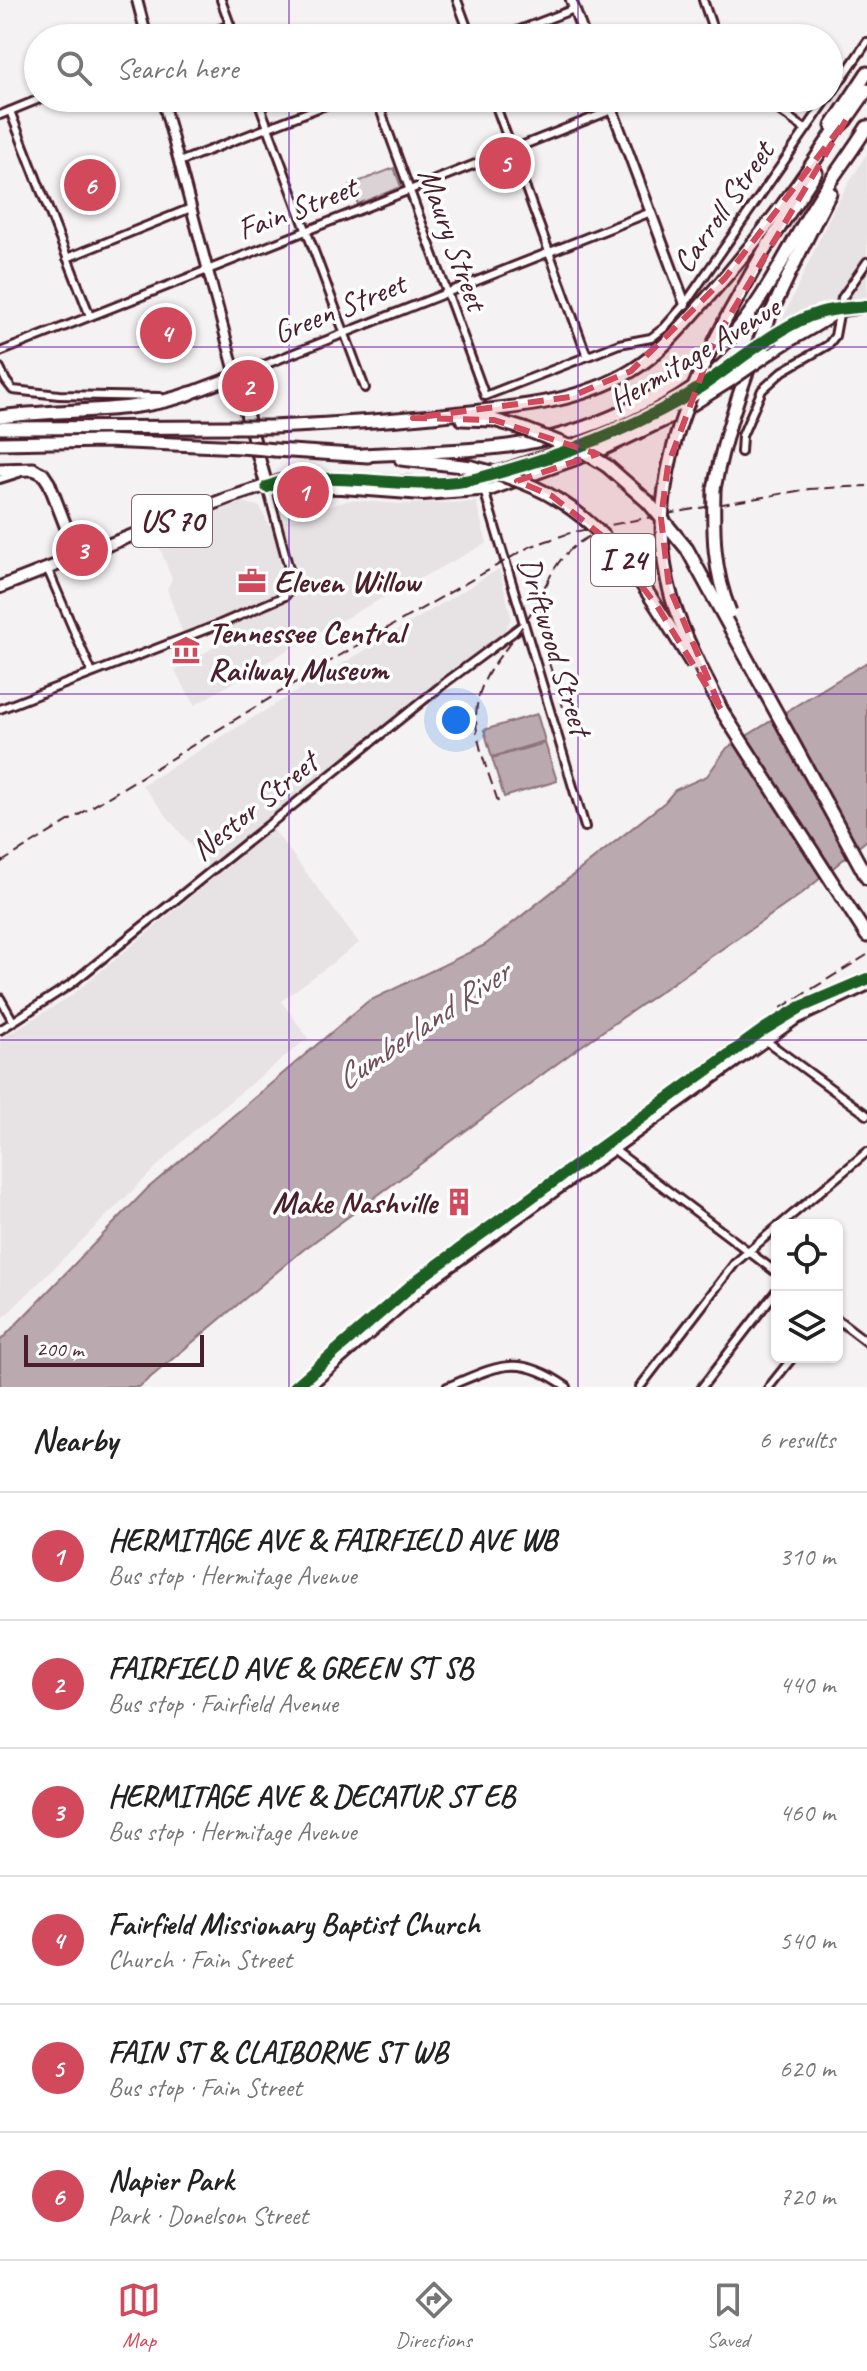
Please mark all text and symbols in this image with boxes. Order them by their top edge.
search box [24,24,843,112]
icon: search [52,46,96,90]
text: Search here [116,49,238,87]
street label: Carroll Street [663,131,785,281]
pin: 5 [479,133,531,193]
pin: 6 [64,155,116,215]
street label: Maury Street [408,162,499,319]
street label: Fain Street [231,165,366,249]
street label: Green Street [267,262,414,353]
street label: Hermitage Avenue [601,286,789,421]
pin: 4 [140,303,192,363]
pin: 2 [222,356,274,416]
pin: 1 [277,462,329,522]
road number: US 70 [132,495,212,547]
pin: 3 [56,520,108,580]
road number: I 24 [591,534,655,586]
street label: Driftwood Street [508,552,603,744]
place label: Eleven Willow [274,561,422,602]
office icon: Eleven Willow [237,566,267,596]
place label: Tennessee Central Railway Museum [208,612,410,690]
museum icon: Tennessee Central Railway Museum [171,635,201,665]
your location [436,700,476,740]
street label: Nestor Street [182,740,329,870]
water label: Cumberland River [326,948,521,1099]
place label: Make Nashville [272,1182,439,1223]
building icon: Make Nashville [444,1187,474,1217]
map controls [771,1219,843,1363]
button: locate [771,1219,843,1291]
button: layers [771,1291,843,1363]
scale bar [24,1331,204,1367]
text: 200 m [36,1335,83,1363]
text: Nearby [32,1418,118,1461]
text: 6 results [759,1423,835,1456]
text: HERMITAGE AVE & FAIRFIELD AVE WB [108,1521,557,1559]
text: 1 [52,1540,64,1573]
text: 310 m [779,1540,835,1573]
text: Bus stop · Hermitage Avenue [108,1559,357,1592]
text: FAIRFIELD AVE & GREEN ST SB [108,1649,473,1687]
text: 2 [52,1668,64,1701]
text: 440 m [779,1668,835,1701]
text: Bus stop · Fairfield Avenue [108,1687,338,1720]
text: HERMITAGE AVE & DECATUR ST EB [108,1777,515,1815]
text: 3 [52,1796,64,1829]
text: 460 m [779,1796,835,1829]
text: Bus stop · Hermitage Avenue [108,1815,357,1848]
text: Fairfield Missionary Baptist Church [108,1905,480,1943]
text: 4 [52,1924,64,1957]
text: 540 m [779,1924,835,1957]
text: Church · Fain Street [108,1943,292,1976]
text: FAIN ST & CLAIBORNE ST WB [108,2033,448,2071]
text: 5 [52,2052,64,2085]
text: 620 m [779,2052,835,2085]
text: Bus stop · Fain Street [108,2071,302,2104]
text: Napier Park [108,2161,234,2199]
text: 6 [52,2180,64,2213]
text: 720 m [779,2180,835,2213]
text: Park · Donelson Street [108,2199,308,2232]
tab: Map [117,2278,161,2354]
tab: Directions [395,2278,472,2354]
tab: Saved [706,2278,750,2354]

